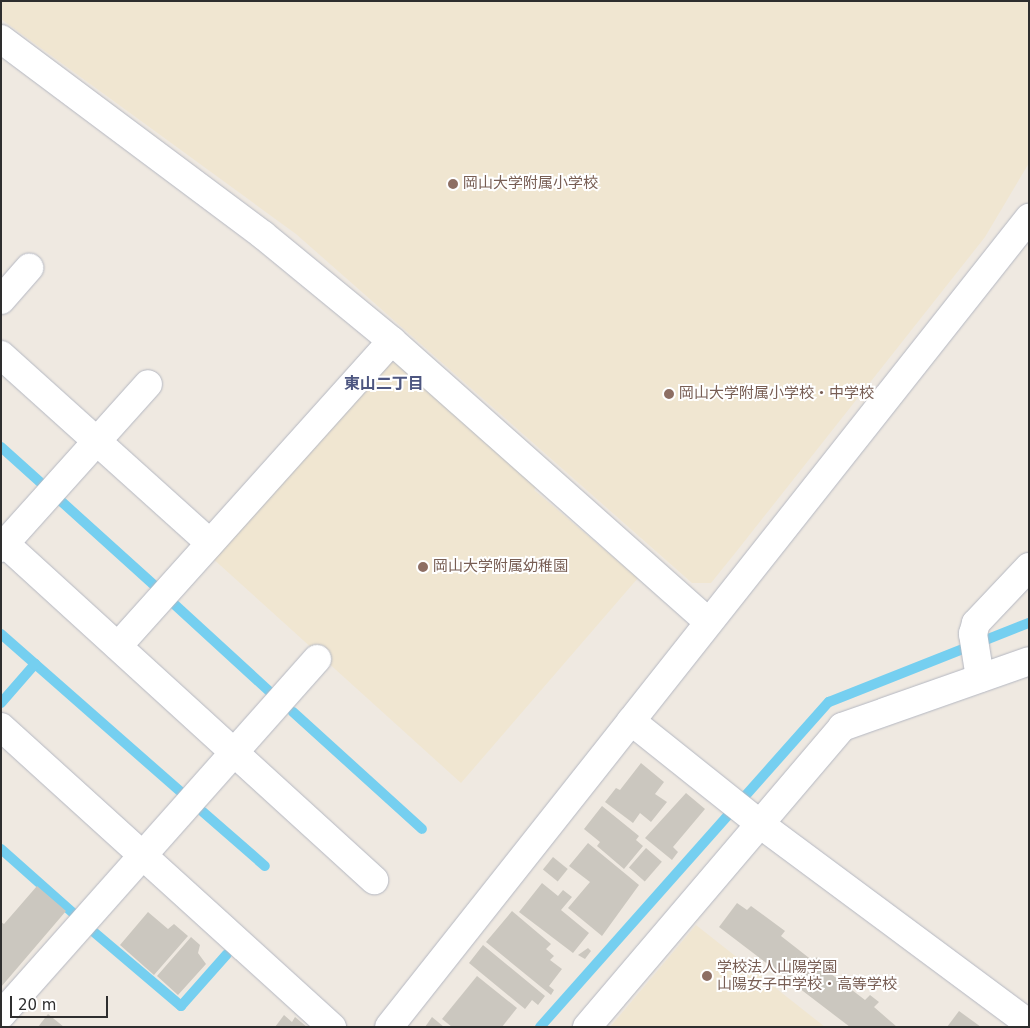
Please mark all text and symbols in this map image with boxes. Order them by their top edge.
place label: 岡山大学附属小学校 [463,175,598,193]
marker: 岡山大学附属小学校 [447,178,459,190]
district label: 東山二丁目 [344,374,424,394]
place label: 岡山大学附属小学校・中学校 [679,385,874,403]
marker: 岡山大学附属小学校・中学校 [663,388,675,400]
place label: 岡山大学附属幼稚園 [433,558,568,576]
marker: 岡山大学附属幼稚園 [417,561,429,573]
place label: 学校法人山陽学園 山陽女子中学校・高等学校 [717,958,897,993]
marker: 学校法人山陽学園 山陽女子中学校・高等学校 [701,970,713,982]
scale bar [12,986,110,1018]
text: 20 m [18,996,56,1014]

